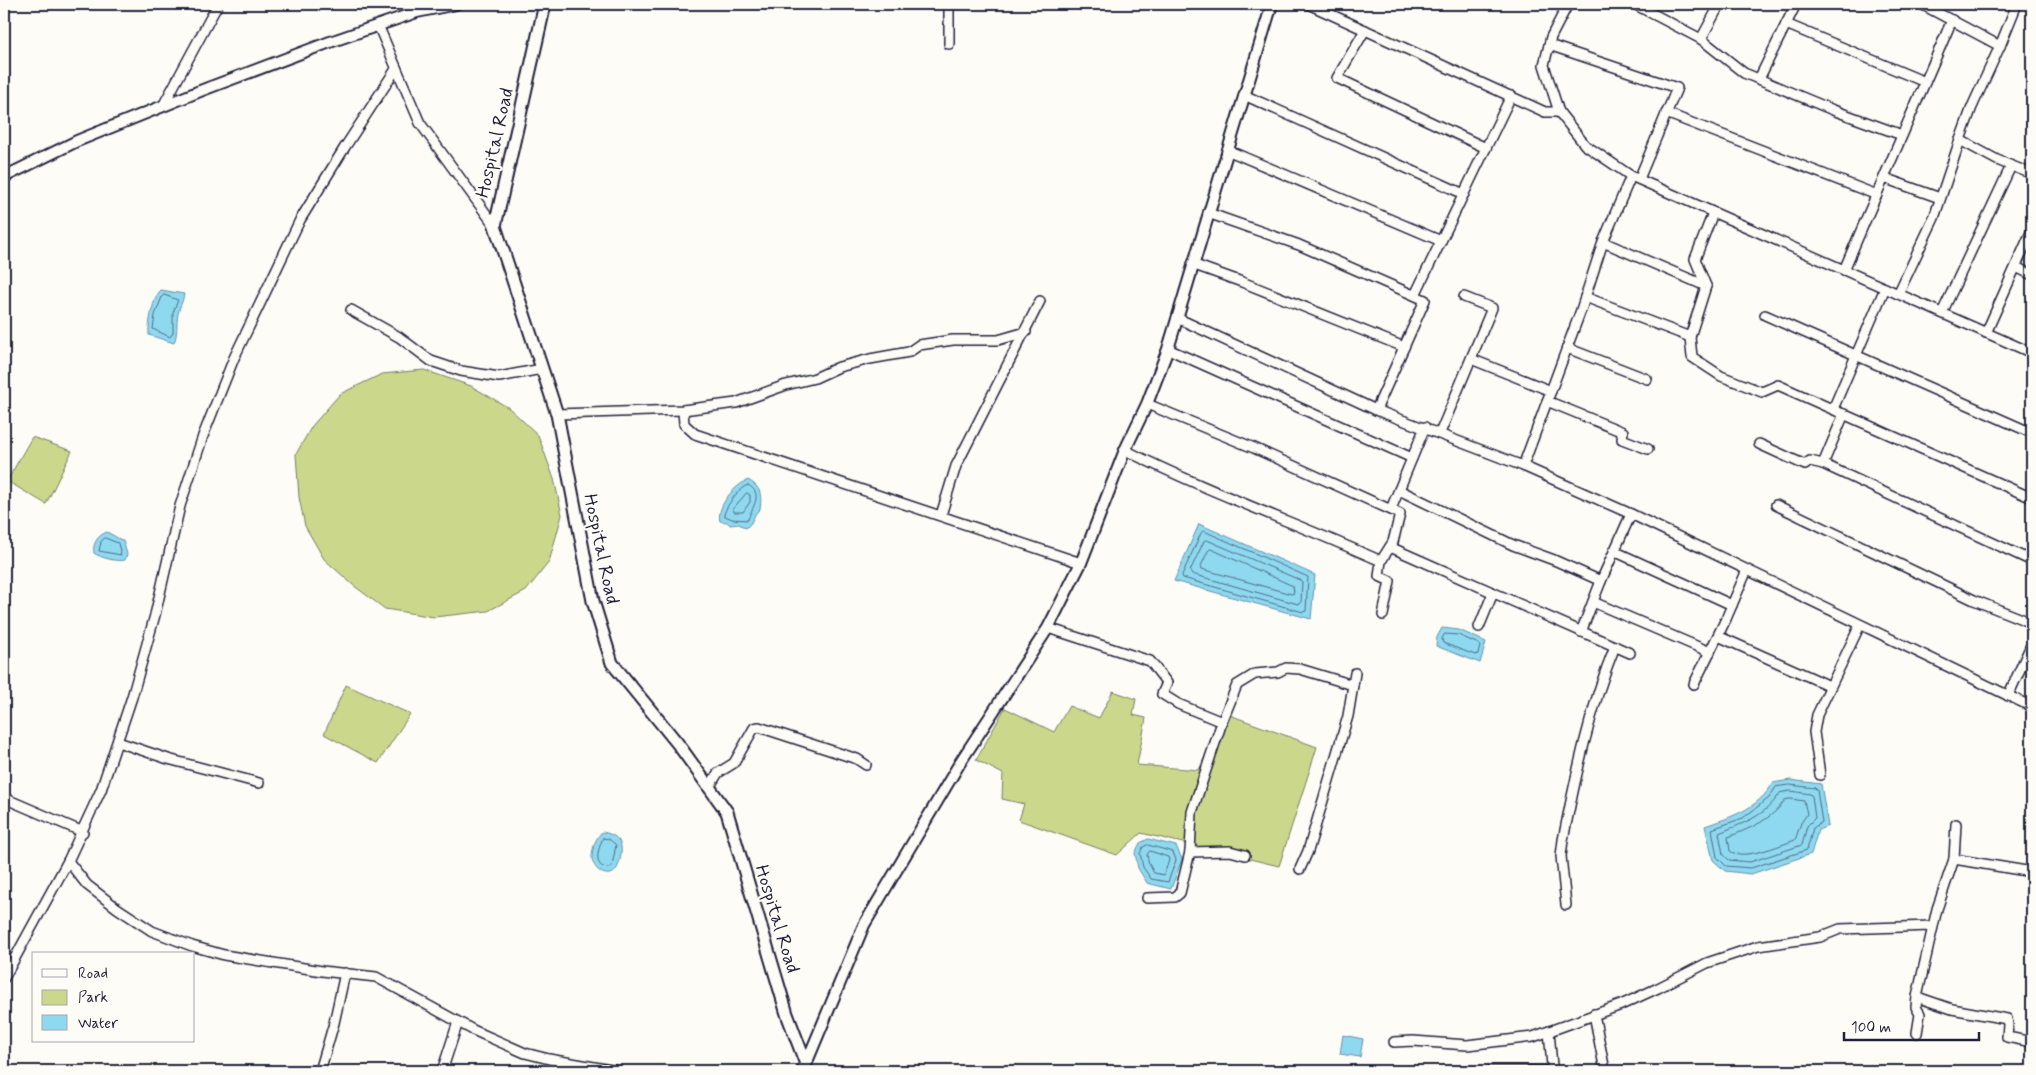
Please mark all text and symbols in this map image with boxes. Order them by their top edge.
street label: Hospital Road [470,86,520,200]
street label: Hospital Road [577,492,625,606]
street label: Hospital Road [749,862,805,976]
legend [32,952,195,1042]
text: Road [78,964,108,984]
text: Park [78,988,108,1008]
scale bar [1844,1010,1978,1042]
text: Water [78,1014,118,1034]
text: 100 m [1851,1018,1891,1038]

